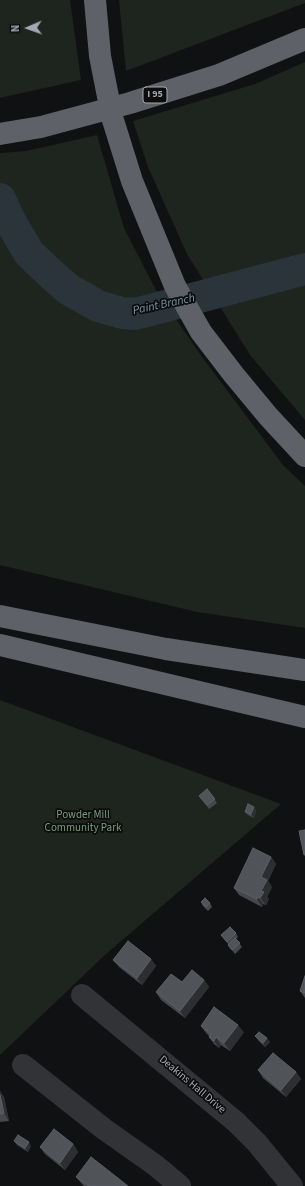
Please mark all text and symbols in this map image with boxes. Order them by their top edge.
north arrow [8,8,48,48]
text: N [8,25,23,32]
road number: I 95 [143,87,167,103]
water label: Paint Branch [132,291,196,319]
park label: Powder Mill Community Park [45,809,121,835]
street label: Deakins Hall Drive [156,1053,228,1117]

